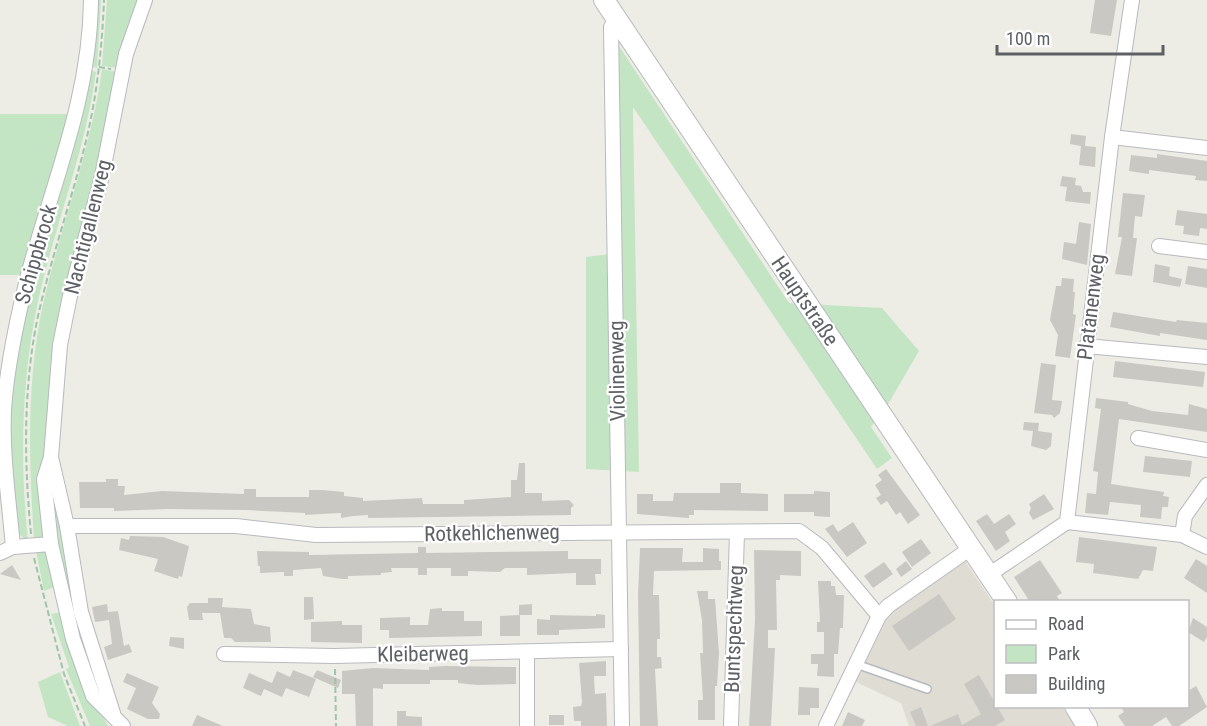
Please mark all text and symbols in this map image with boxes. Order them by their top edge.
scale bar [997,18,1164,56]
text: 100 m [1006,28,1050,49]
street label: Nachtigallenweg [60,157,116,297]
street label: Schippbrock [10,201,62,307]
street label: Hauptstraße [766,252,844,350]
street label: Platanenweg [1073,253,1109,361]
street label: Violinenweg [604,320,630,422]
street label: Rotkehlchenweg [424,520,560,546]
street label: Buntspechtweg [720,565,748,693]
legend [994,600,1189,708]
text: Road [1048,613,1084,634]
street label: Kleiberweg [377,641,469,667]
text: Park [1048,643,1080,664]
text: Building [1048,673,1105,694]

